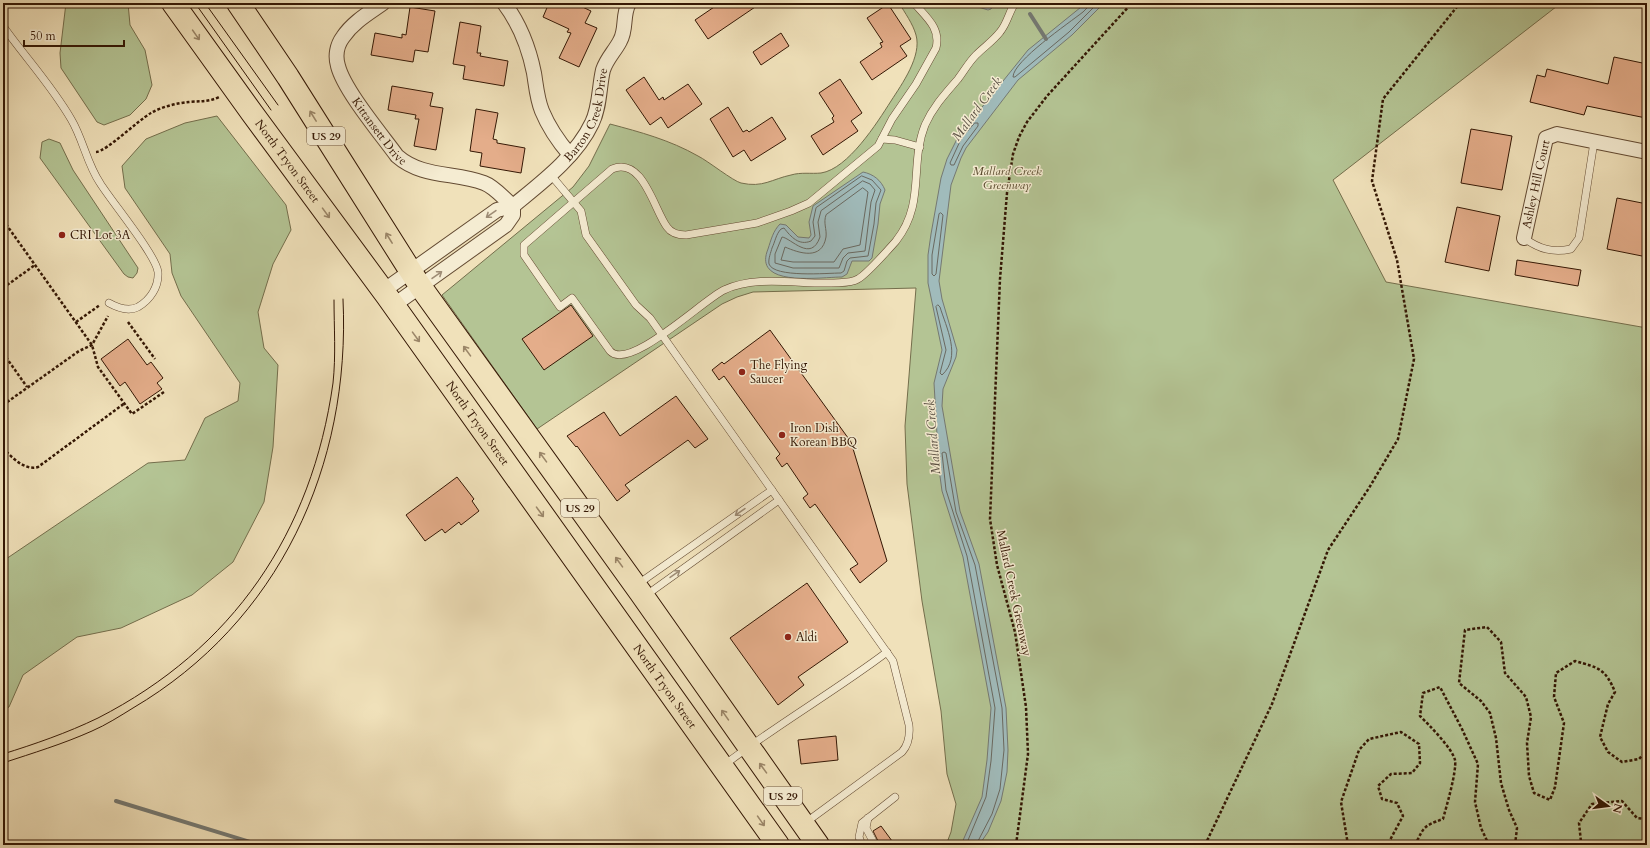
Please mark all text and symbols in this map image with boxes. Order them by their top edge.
scale bar [24,22,124,48]
text: 50 m [30,28,57,44]
one-way arrow [192,29,200,40]
street label: Barton Creek Drive [560,66,611,165]
water label: Mallard Creek [948,73,1007,145]
street label: Kittansett Drive [348,94,410,169]
one-way arrow [309,111,317,122]
street label: North Tryon Street [251,116,324,206]
road number: US 29 [307,127,345,145]
street label: Ashley Hill Court [1518,138,1553,230]
park label: Mallard Creek Greenway [972,163,1042,193]
one-way arrow [322,207,330,218]
one-way arrow [485,210,496,218]
place label: CRI Lot 3A [70,227,131,243]
marker: CRI Lot 3A [57,230,67,240]
one-way arrow [385,232,393,244]
one-way arrow [431,271,442,279]
one-way arrow [412,331,420,342]
one-way arrow [463,346,471,357]
place label: The Flying Saucer [750,357,807,387]
marker: The Flying Saucer [737,367,747,377]
street label: North Tryon Street [442,378,513,469]
water label: Mallard Creek [921,398,945,475]
place label: Iron Dish Korean BBQ [790,420,857,450]
marker: Iron Dish Korean BBQ [777,430,787,440]
one-way arrow [539,452,547,463]
road number: US 29 [561,499,599,517]
one-way arrow [536,506,544,517]
one-way arrow [735,508,746,516]
street label: Mallard Creek Greenway [993,528,1035,658]
one-way arrow [614,557,623,568]
one-way arrow [669,570,680,578]
place label: Aldi [796,629,818,645]
marker: Aldi [783,632,793,642]
street label: North Tryon Street [630,641,701,732]
one-way arrow [721,710,729,721]
one-way arrow [758,762,767,773]
north arrow [1588,786,1628,826]
road number: US 29 [764,787,802,805]
text: N [1609,802,1626,815]
one-way arrow [757,815,765,826]

